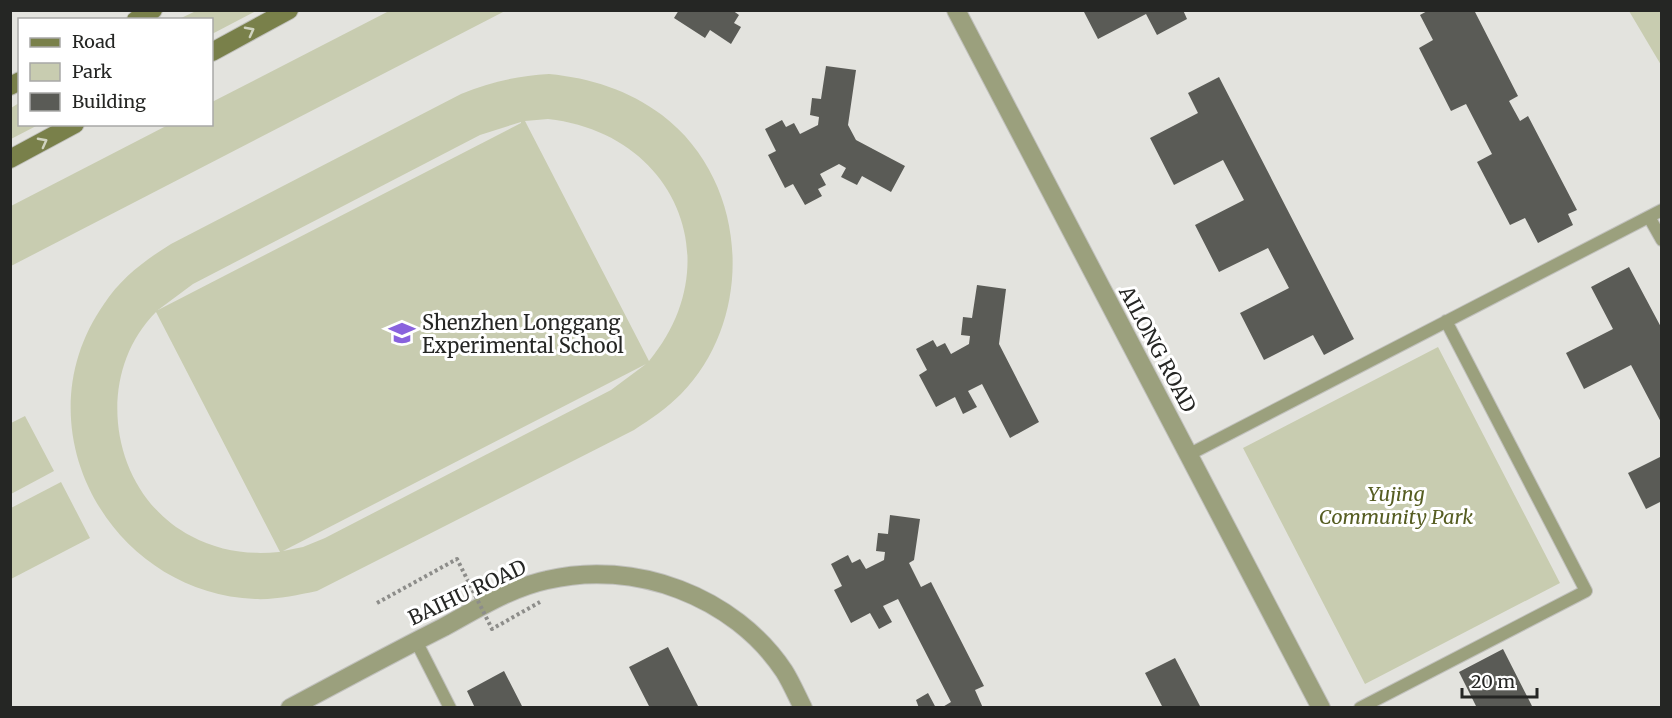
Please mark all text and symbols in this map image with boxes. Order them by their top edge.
legend [18,18,213,126]
one-way arrow [244,27,255,38]
text: Road [72,30,116,53]
text: Park [72,60,113,83]
text: Building [72,90,146,113]
one-way arrow [36,138,47,149]
street label: AILONG ROAD [1114,281,1202,416]
place label: Shenzhen Longgang Experimental School [422,310,624,358]
school or university icon: Shenzhen Longgang Experimental School [387,318,417,348]
park label: Yujing Community Park [1319,481,1473,529]
street label: BAIHU ROAD [404,554,530,630]
scale bar [1462,661,1537,699]
text: 20 m [1471,670,1515,693]

